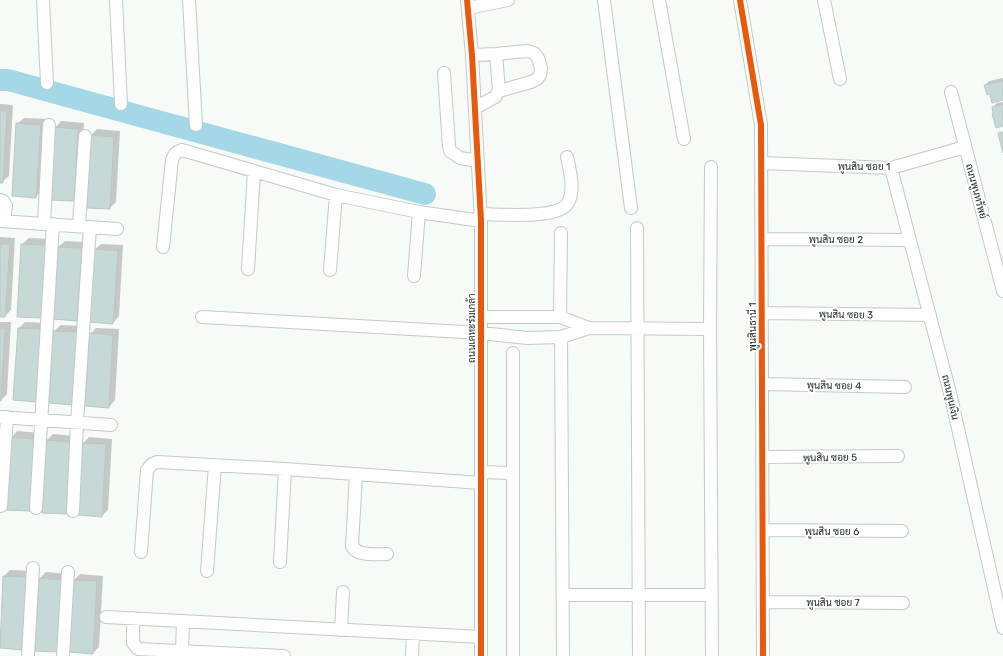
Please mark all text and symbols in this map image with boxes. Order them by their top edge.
street label: พูนสิน ซอย 1 [838,161,890,174]
street label: ถนนพูนทรัพย์ [962,162,991,220]
street label: พูนสิน ซอย 2 [809,234,863,247]
street label: ถนนเคหะร่มเกล้า [465,293,478,363]
street label: พูนสินธานี 1 [746,302,760,352]
street label: พูนสิน ซอย 3 [819,309,873,322]
street label: ถนนพูนเงิน [938,373,961,421]
street label: พูนสิน ซอย 4 [807,380,861,393]
street label: พูนสิน ซอย 5 [803,452,857,465]
street label: พูนสิน ซอย 6 [805,526,859,539]
street label: พูนสิน ซอย 7 [806,597,860,610]

